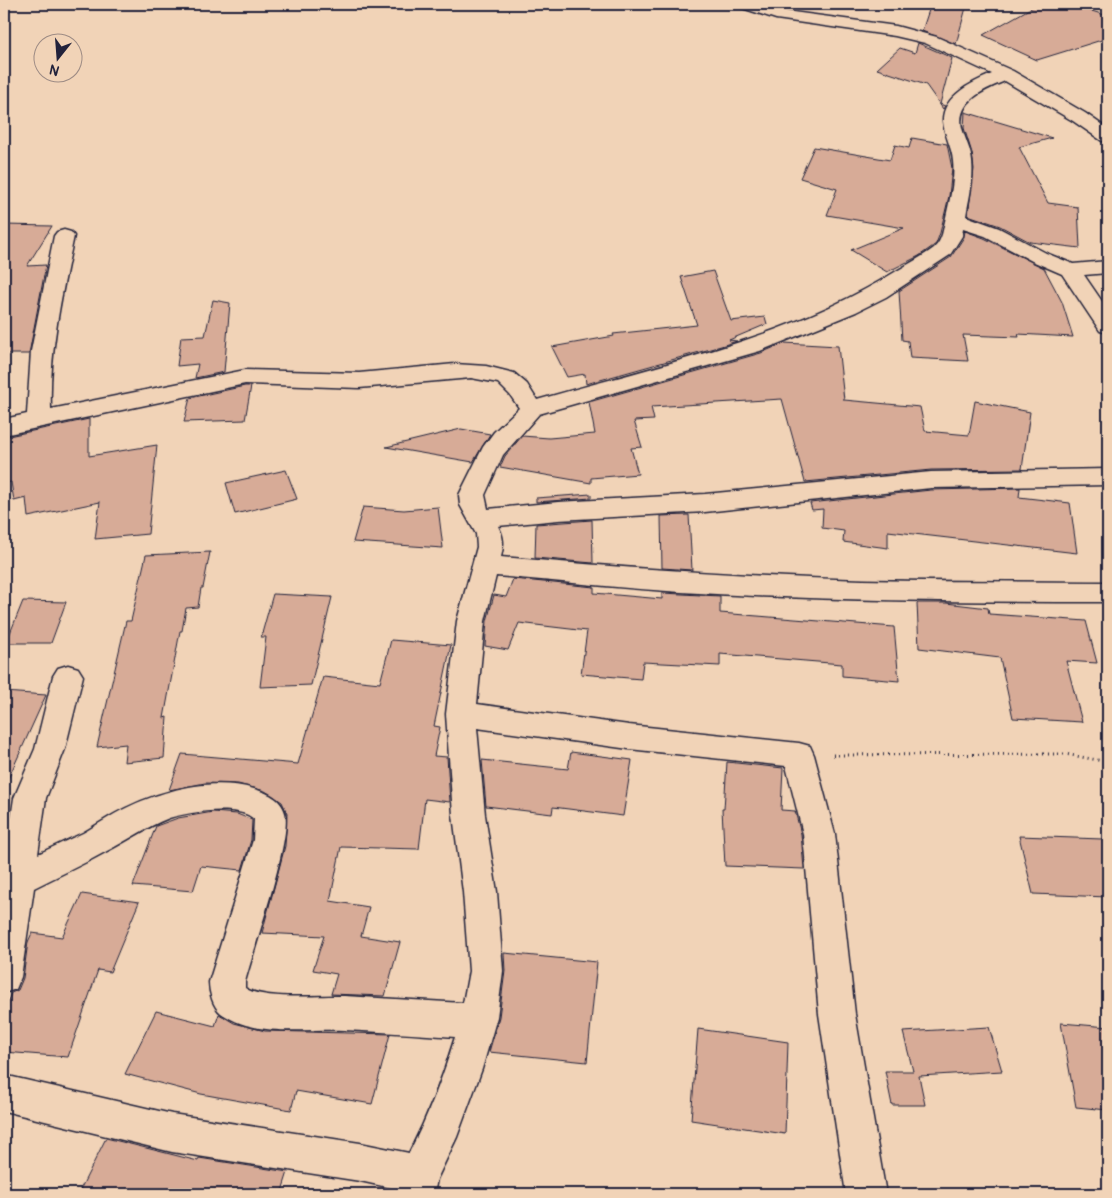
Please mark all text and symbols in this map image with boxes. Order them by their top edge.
north arrow [32,32,82,82]
text: N [47,60,61,79]

